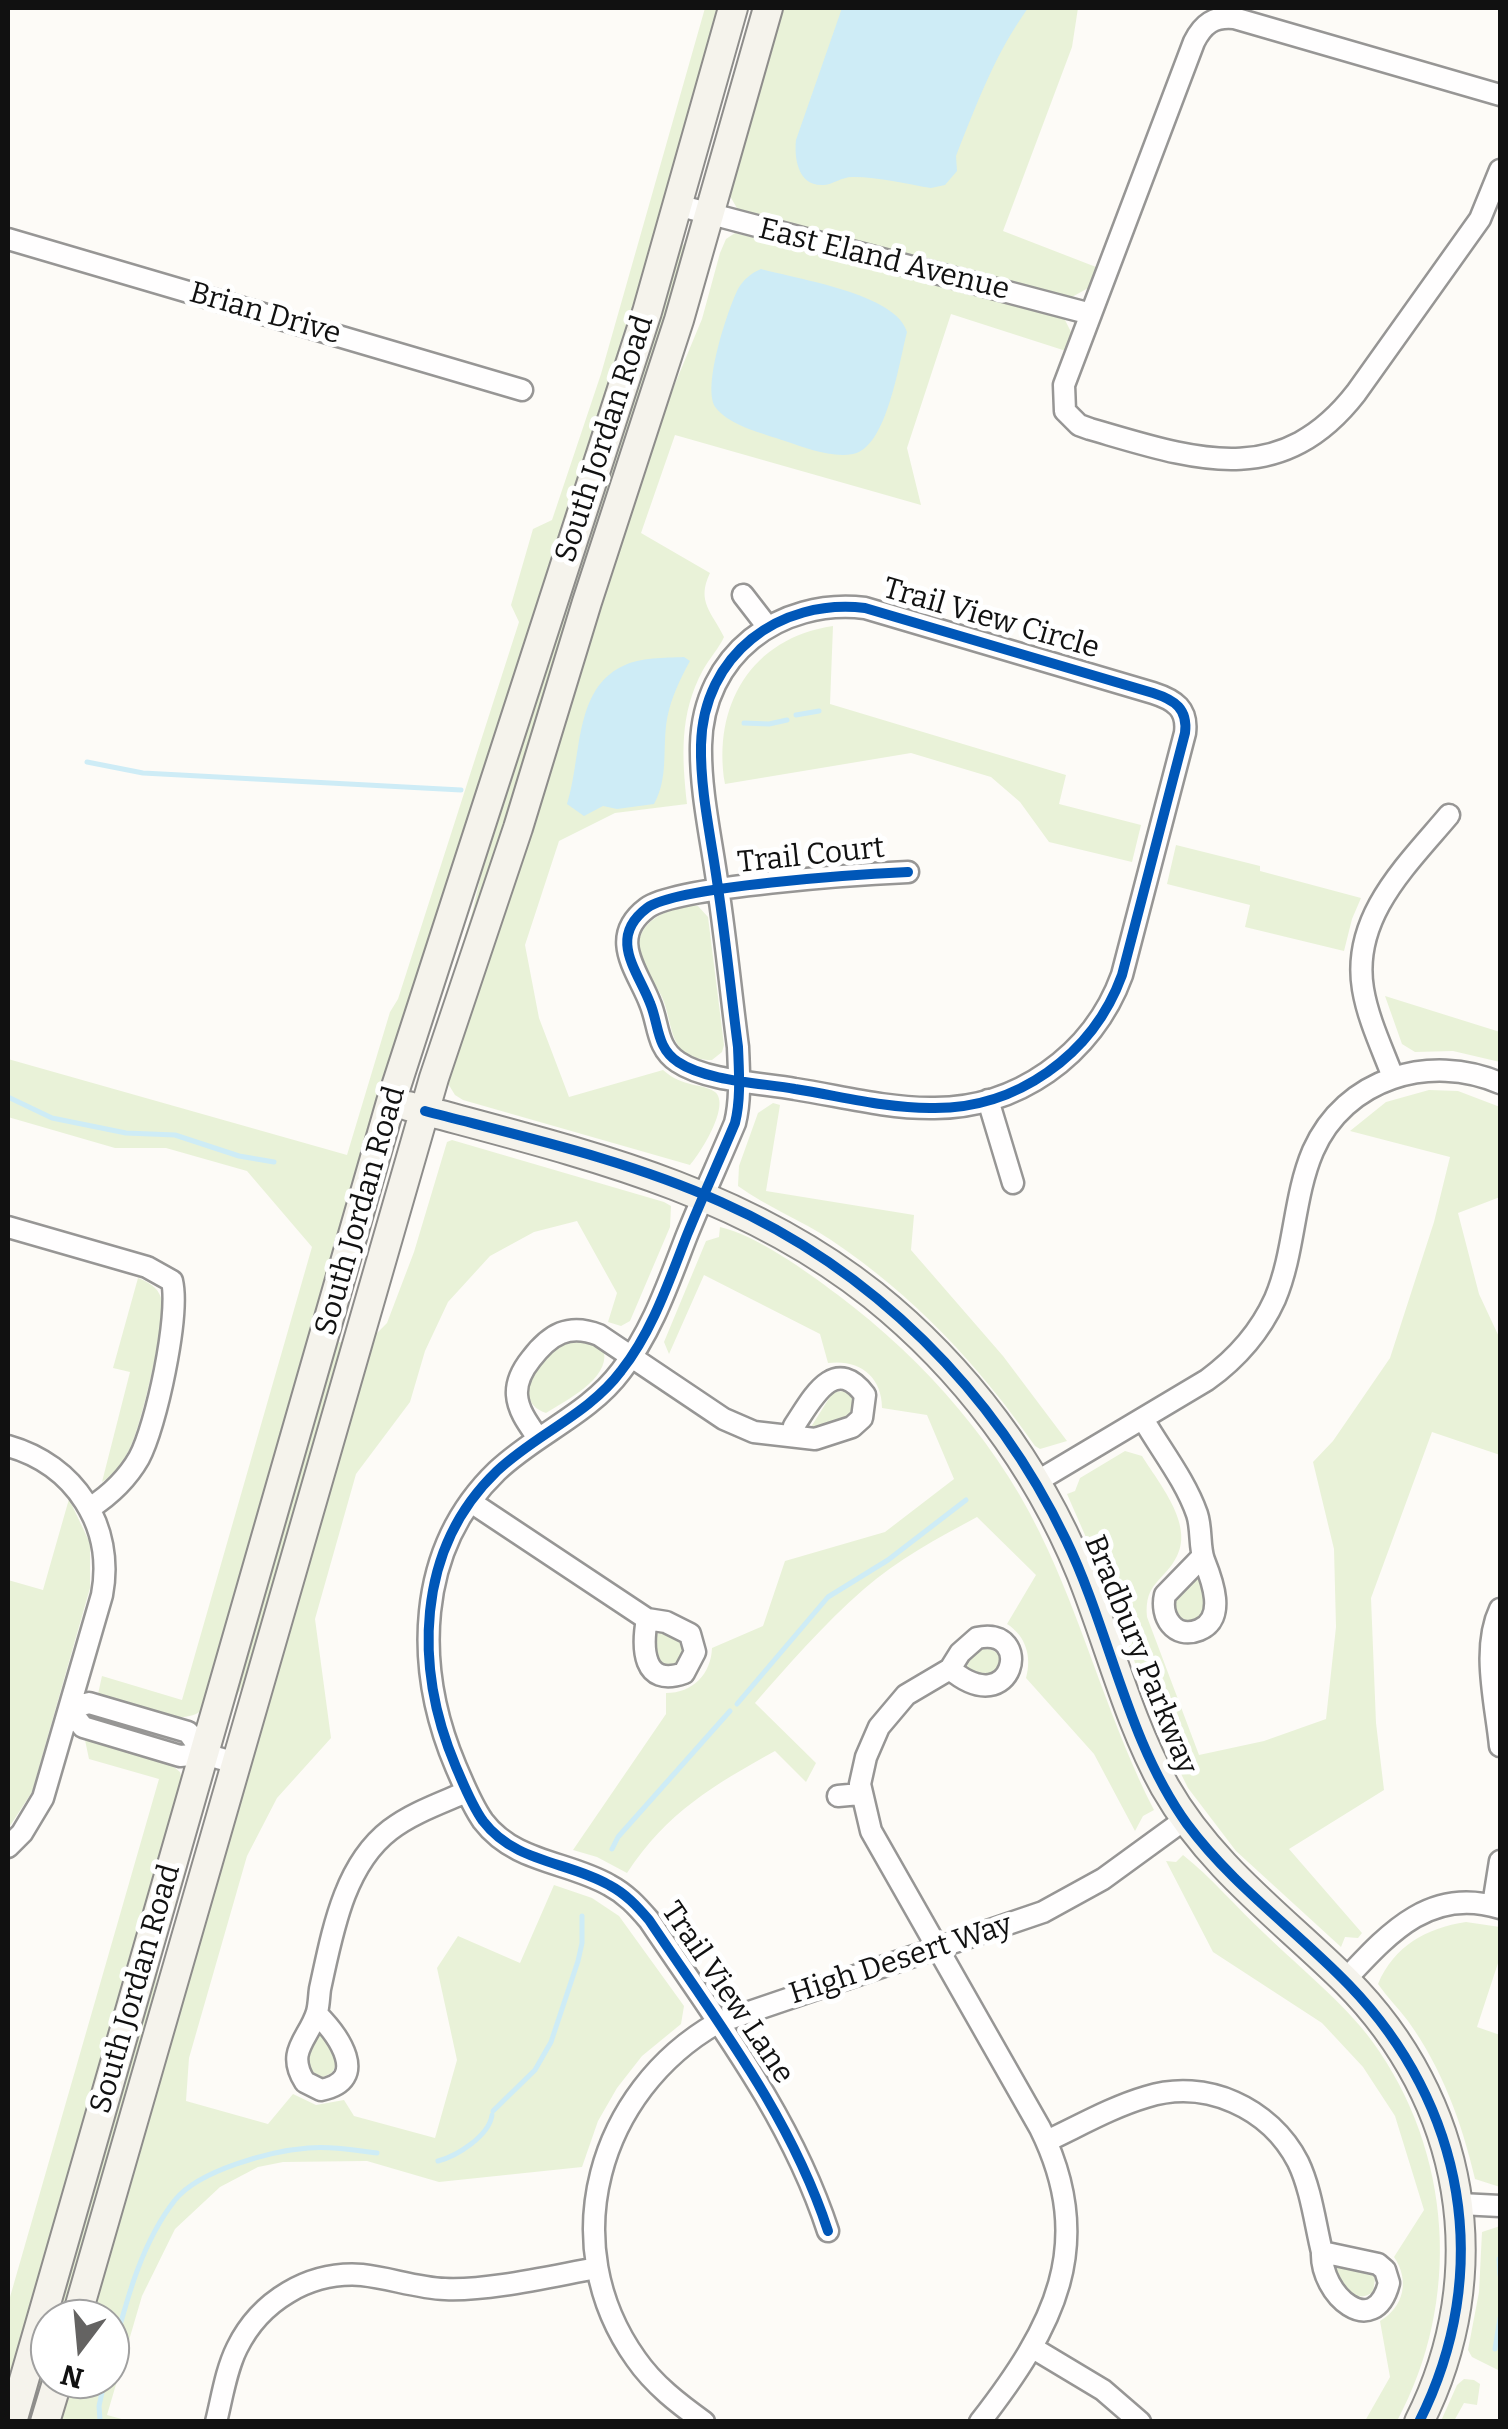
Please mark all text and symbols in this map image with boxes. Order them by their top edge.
street label: East Eland Avenue [755,211,1013,309]
street label: Brian Drive [185,275,345,353]
street label: South Jordan Road [548,311,662,567]
street label: Trail View Circle [879,571,1103,667]
street label: Trail Court [736,830,886,882]
street label: South Jordan Road [308,1082,414,1340]
street label: Bradbury Parkway [1076,1530,1204,1780]
street label: South Jordan Road [83,1860,189,2118]
street label: Trail View Lane [653,1895,801,2091]
street label: High Desert Way [785,1907,1017,2013]
north arrow [30,2299,130,2399]
text: N [57,2358,87,2395]

